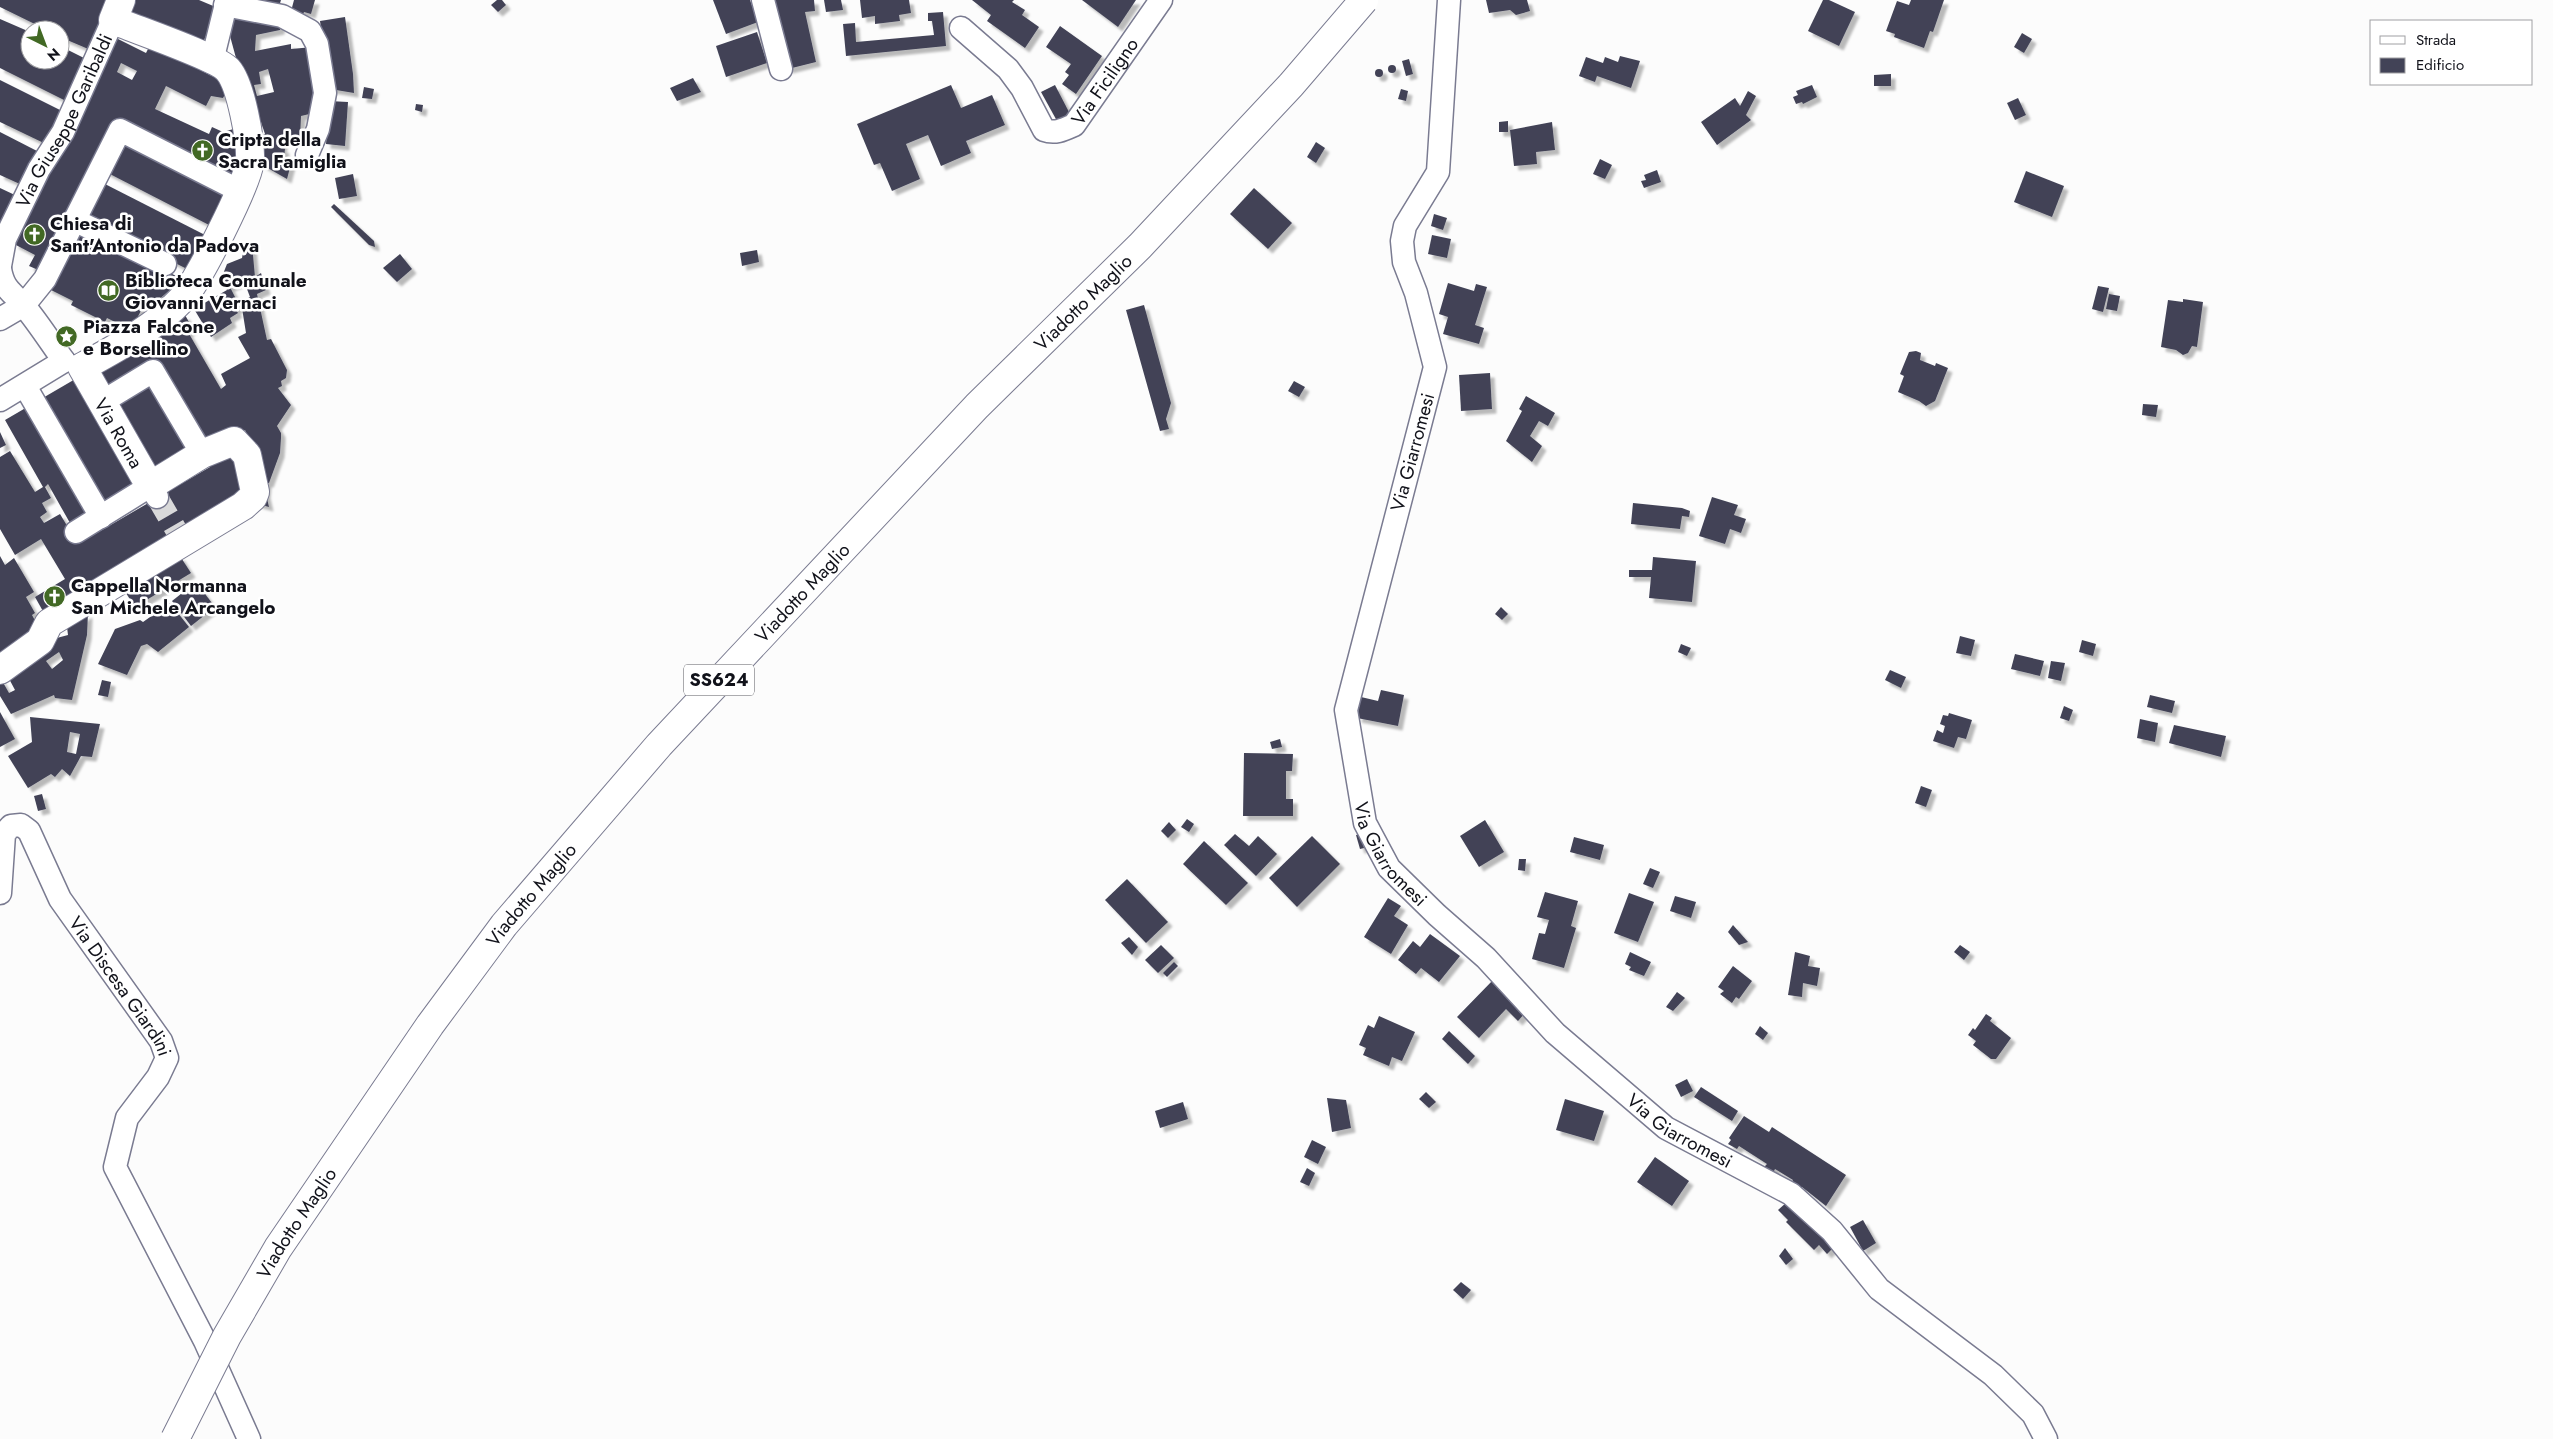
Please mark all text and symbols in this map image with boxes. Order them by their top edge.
north arrow [20,20,70,70]
legend [2370,20,2533,85]
street label: Via Giuseppe Garibaldi [9,29,119,212]
text: Strada [2416,29,2456,51]
street label: Via Ficiligno [1065,32,1145,131]
text: N [43,44,65,66]
text: Edificio [2416,54,2464,76]
place label: Cripta della Sacra Famiglia [218,126,346,175]
church icon: Cripta della Sacra Famiglia [190,138,214,162]
place label: Chiesa di Sant'Antonio da Padova [50,210,259,259]
church icon: Chiesa di Sant'Antonio da Padova [22,222,46,246]
street label: Viadotto Maglio [1028,248,1138,357]
place label: Biblioteca Comunale Giovanni Vernaci [125,267,307,316]
library icon: Biblioteca Comunale Giovanni Vernaci [97,279,121,303]
place label: Piazza Falcone e Borsellino [83,313,214,362]
place icon: Piazza Falcone e Borsellino [55,325,79,349]
street label: Via Giarromesi [1384,390,1441,514]
street label: Via Roma [88,393,150,473]
street label: Viadotto Maglio [749,537,856,649]
place label: Cappella Normanna San Michele Arcangelo [71,572,276,621]
church icon: Cappella Normanna San Michele Arcangelo [43,584,67,608]
road number: SS624 [684,664,754,696]
street label: Via Giarromesi [1348,800,1433,912]
street label: Viadotto Maglio [480,837,583,952]
street label: Via Discesa Giardini [62,911,178,1060]
street label: Via Giarromesi [1621,1087,1737,1175]
street label: Viadotto Maglio [250,1162,343,1284]

